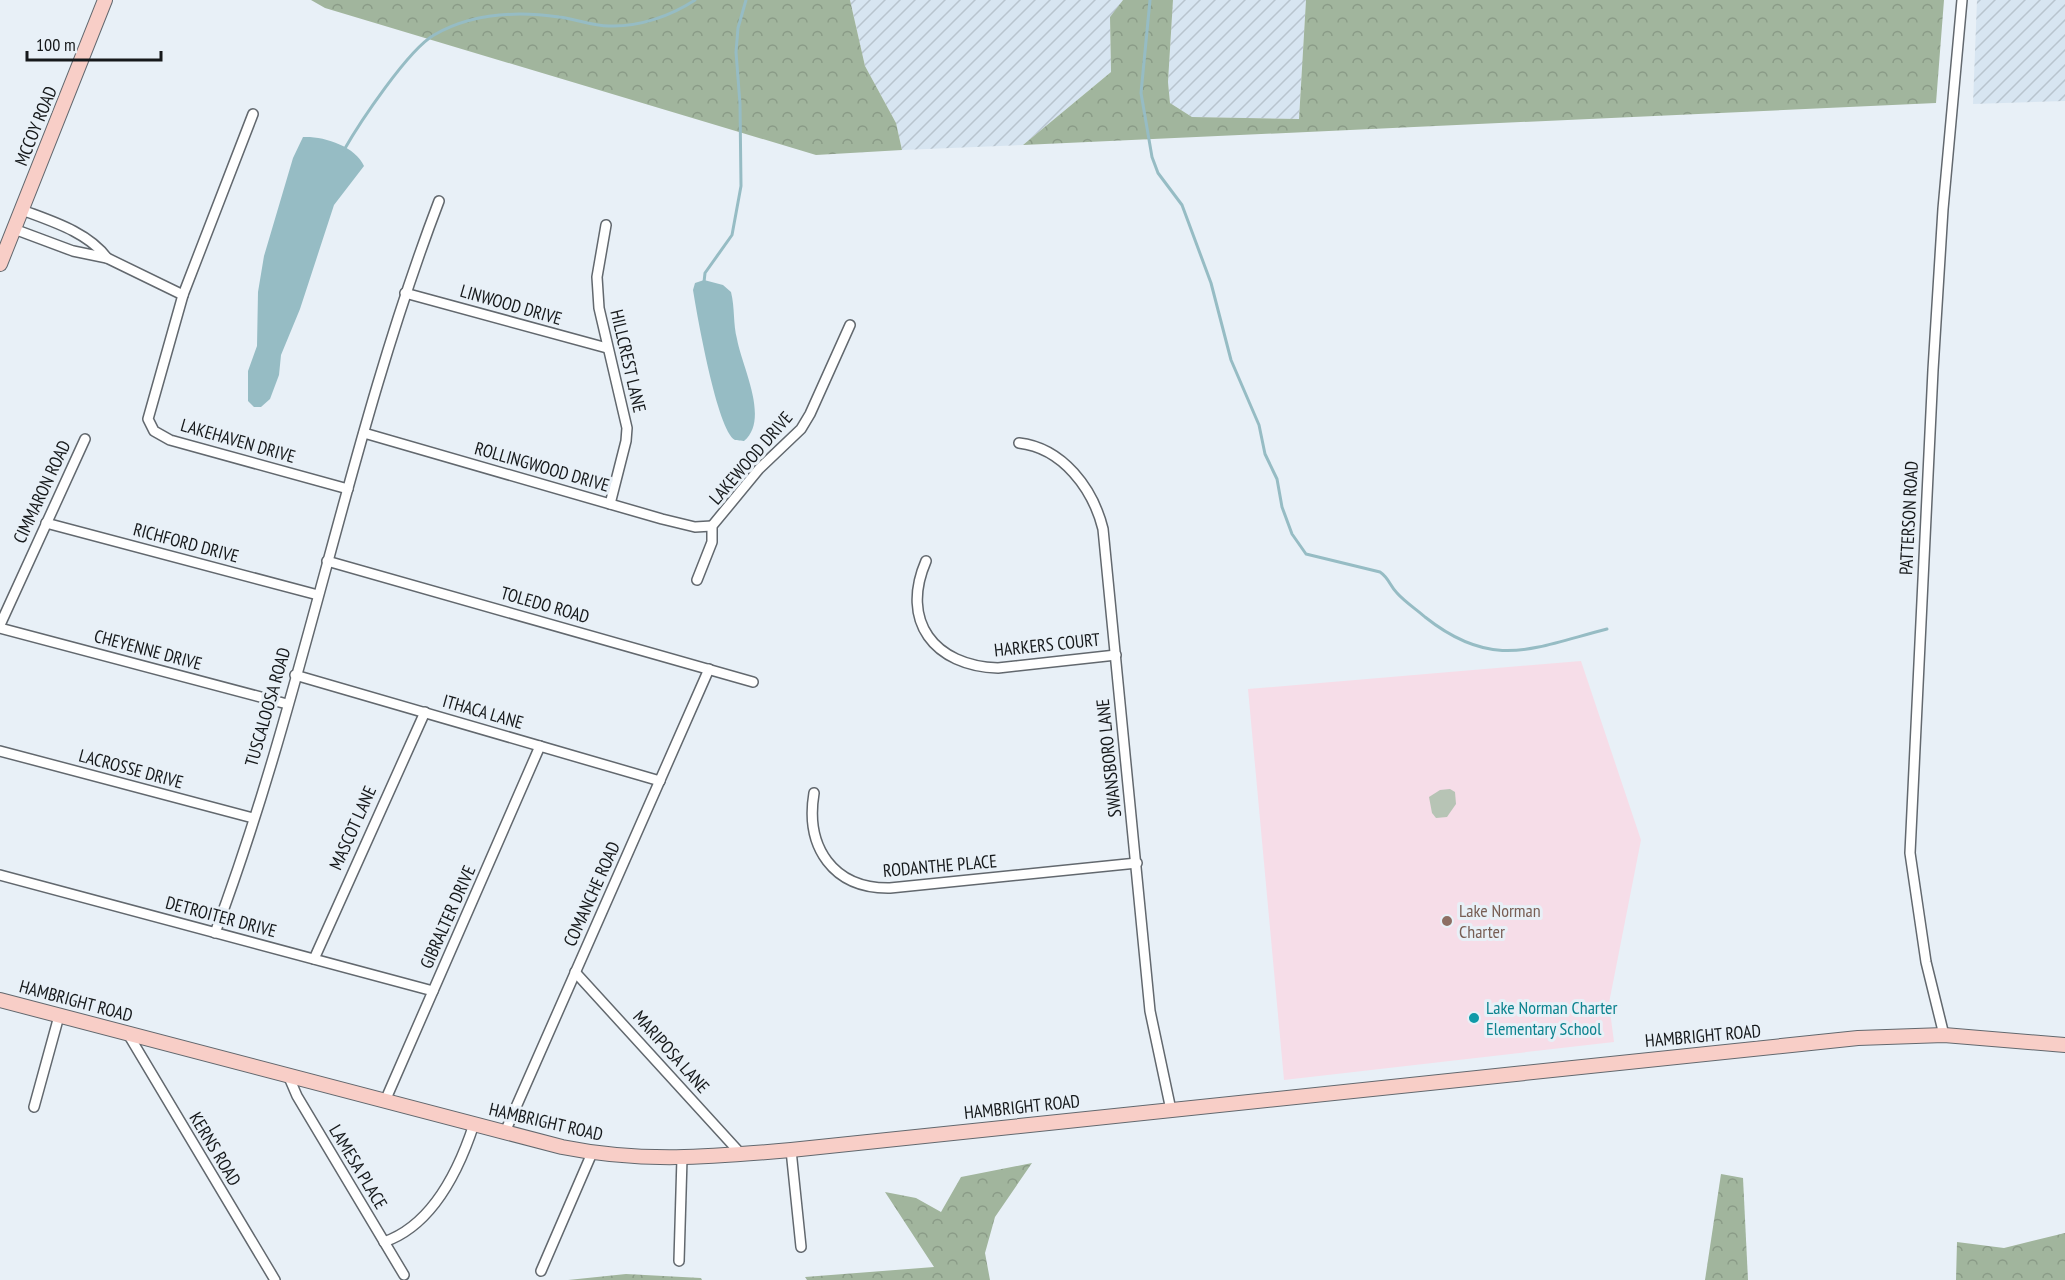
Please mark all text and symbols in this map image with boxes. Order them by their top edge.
scale bar [27,24,160,62]
text: 100 m [36,33,76,56]
street label: MCCOY ROAD [9,83,62,169]
street label: LINWOOD DRIVE [458,279,565,330]
street label: HILLCREST LANE [605,307,651,415]
street label: LAKEWOOD DRIVE [704,406,797,509]
street label: LAKEHAVEN DRIVE [178,413,298,468]
street label: ROLLINGWOOD DRIVE [472,436,612,497]
street label: CIMMARON ROAD [8,437,75,547]
street label: PATTERSON ROAD [1894,460,1923,576]
street label: RICHFORD DRIVE [131,517,241,568]
street label: TOLEDO ROAD [498,581,592,628]
street label: CHEYENNE DRIVE [92,624,205,675]
street label: HARKERS COURT [993,627,1101,662]
street label: TUSCALOOSA ROAD [240,645,295,769]
street label: ITHACA LANE [440,689,526,734]
street label: SWANSBORO LANE [1091,698,1126,818]
street label: LACROSSE DRIVE [76,744,186,794]
street label: MASCOT LANE [324,782,381,873]
street label: COMANCHE ROAD [558,838,625,950]
street label: RODANTHE PLACE [882,849,998,882]
street label: GIBRALTER DRIVE [415,862,481,972]
street label: DETROITER DRIVE [163,891,279,942]
place label: Lake Norman Charter [1459,899,1541,943]
marker: Lake Norman Charter [1440,914,1454,928]
street label: HAMBRIGHT ROAD [17,974,135,1027]
place label: Lake Norman Charter Elementary School [1486,996,1617,1040]
street label: MARIPOSA LANE [628,1006,715,1098]
marker: Lake Norman Charter Elementary School [1467,1011,1481,1025]
street label: HAMBRIGHT ROAD [1644,1019,1762,1052]
street label: HAMBRIGHT ROAD [963,1089,1081,1124]
street label: HAMBRIGHT ROAD [487,1097,605,1146]
street label: KERNS ROAD [184,1108,246,1190]
street label: LAMESA PLACE [324,1120,393,1213]

